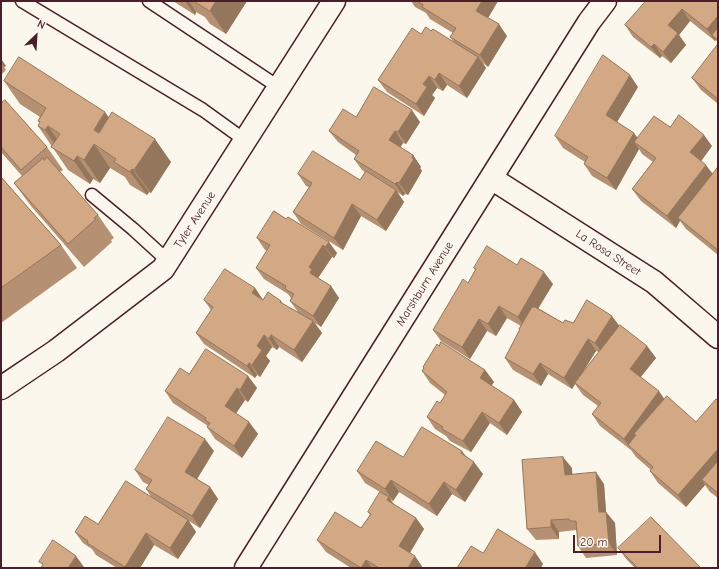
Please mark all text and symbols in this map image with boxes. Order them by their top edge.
north arrow [16,16,56,56]
text: N [35,17,47,32]
street label: Tyler Avenue [171,189,219,251]
street label: La Rosa Street [573,227,643,279]
street label: Marshburn Avenue [393,239,457,329]
scale bar [575,527,663,553]
text: 20 m [580,535,608,549]

